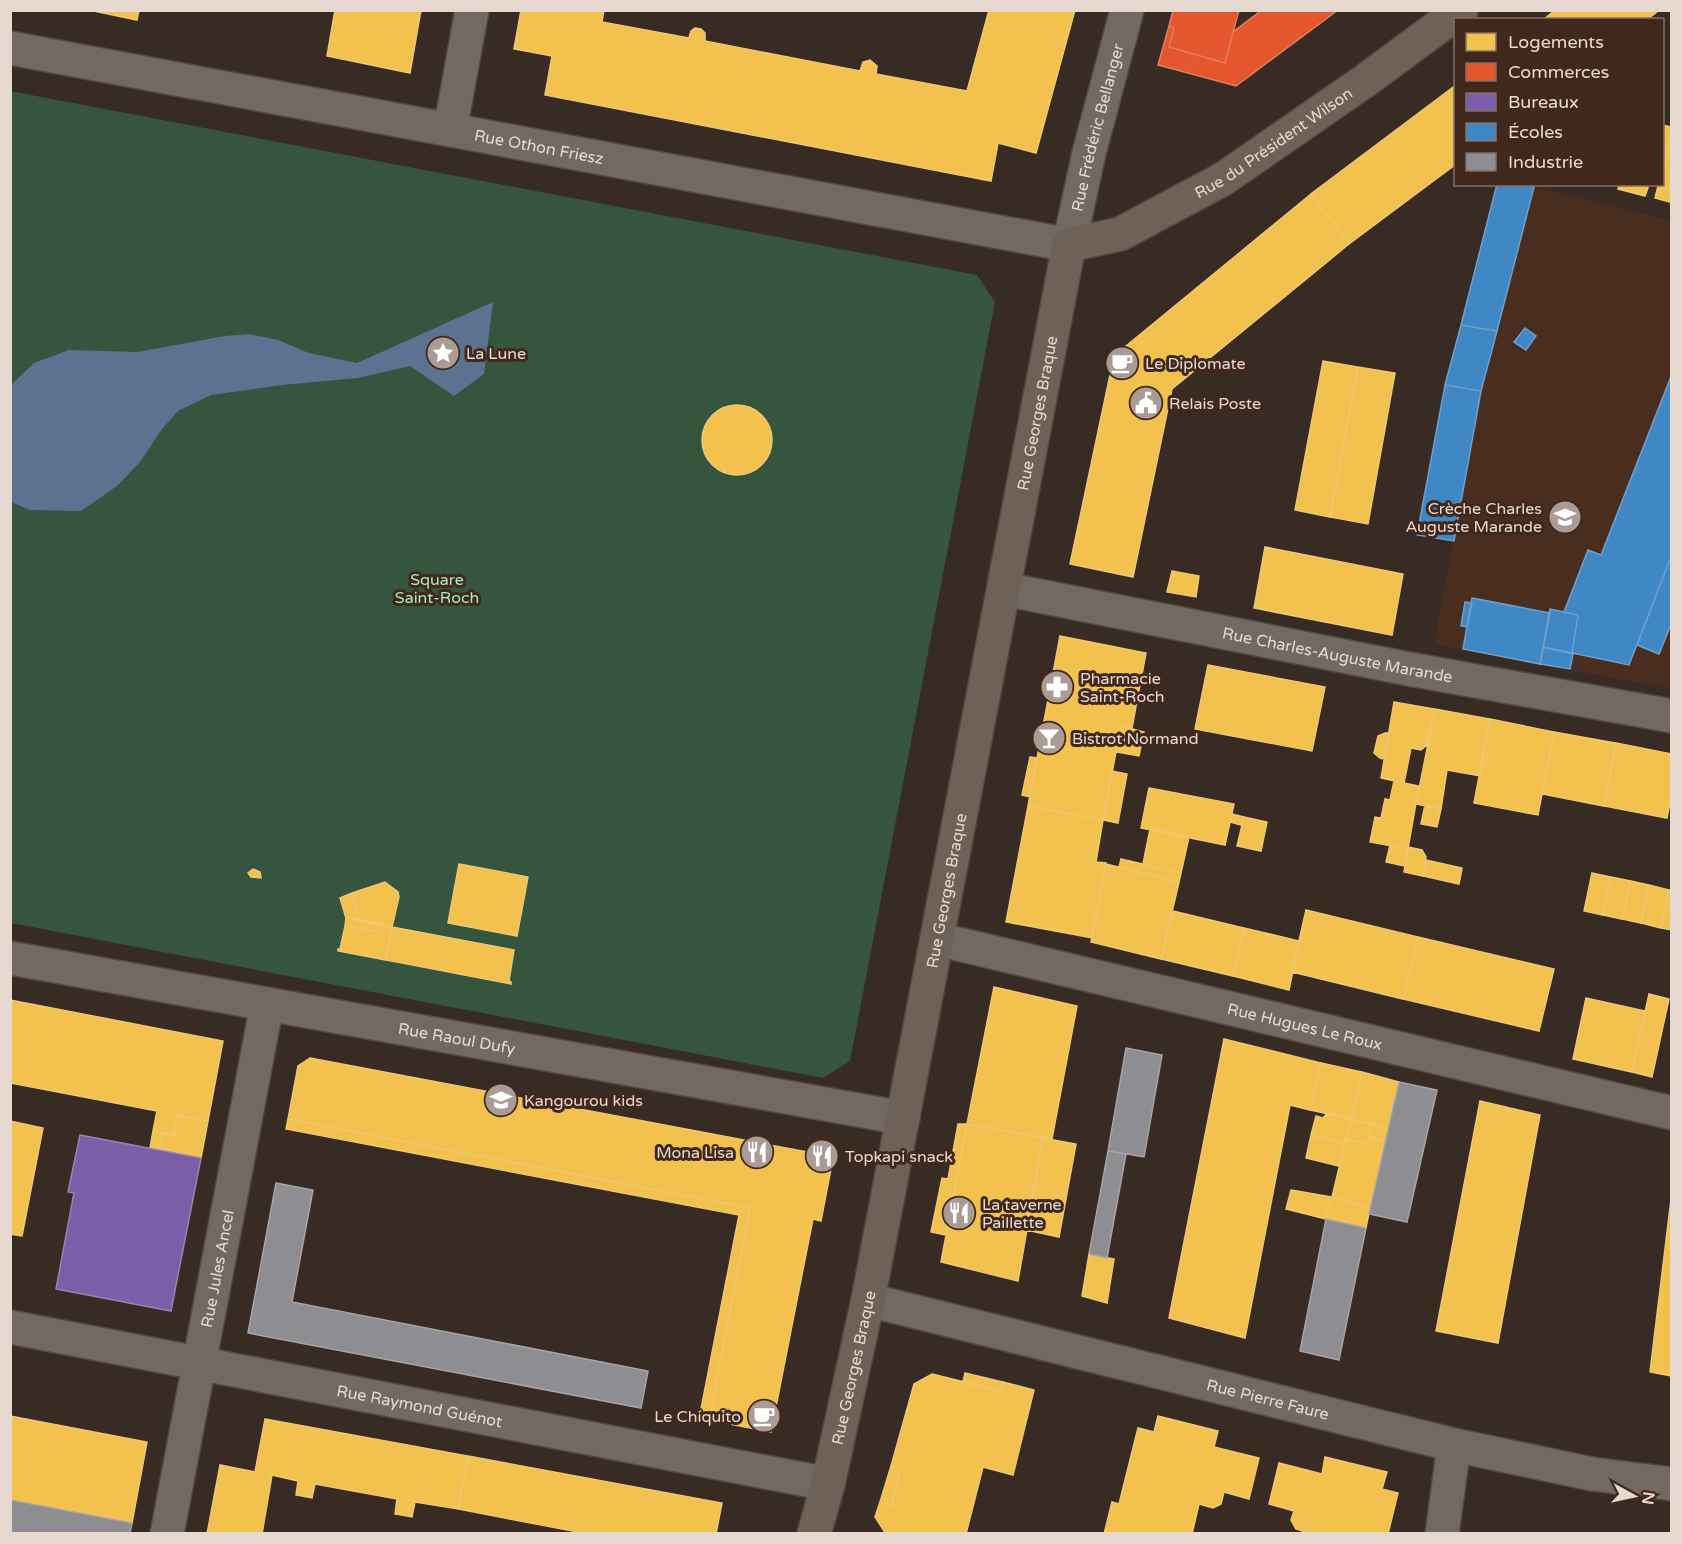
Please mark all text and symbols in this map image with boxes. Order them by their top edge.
legend [1454,18,1664,186]
text: Logements [1508,31,1604,53]
street label: Rue Frédéric Bellanger [1068,41,1129,214]
text: Commerces [1508,61,1609,83]
street label: Rue du Président Wilson [1191,83,1357,203]
text: Bureaux [1508,91,1579,113]
text: Écoles [1508,121,1563,143]
street label: Rue Othon Friesz [472,126,605,169]
text: Industrie [1508,151,1583,173]
street label: Rue Georges Braque [1013,334,1062,492]
place icon: La Lune [425,335,461,371]
place label: La Lune [466,344,526,364]
cafe icon: Le Diplomate [1104,345,1140,381]
place label: Le Diplomate [1145,354,1246,374]
public building icon: Relais Poste [1128,385,1164,421]
place label: Relais Poste [1169,394,1261,414]
place label: Crèche Charles Auguste Marande [1405,499,1542,537]
school or university icon: Crèche Charles Auguste Marande [1547,499,1583,535]
park label: Square Saint-Roch [395,570,479,608]
street label: Rue Charles-Auguste Marande [1221,623,1454,688]
pharmacy icon: Pharmacie Saint-Roch [1039,669,1075,705]
place label: Pharmacie Saint-Roch [1080,669,1164,707]
bar icon: Bistrot Normand [1031,720,1067,756]
place label: Bistrot Normand [1072,729,1199,749]
street label: Rue Georges Braque [922,812,972,970]
street label: Rue Hugues Le Roux [1225,999,1384,1055]
street label: Rue Raoul Dufy [396,1019,517,1059]
school or university icon: Kangourou kids [483,1082,519,1118]
place label: Kangourou kids [524,1091,643,1111]
restaurant icon: Mona Lisa [739,1134,775,1170]
restaurant icon: Topkapi snack [804,1138,840,1174]
place label: Mona Lisa [656,1143,734,1163]
place label: Topkapi snack [845,1147,953,1167]
restaurant icon: La taverne Paillette [941,1195,977,1231]
place label: La taverne Paillette [982,1195,1062,1233]
street label: Rue Jules Ancel [197,1208,239,1329]
street label: Rue Georges Braque [828,1289,881,1447]
street label: Rue Pierre Faure [1204,1375,1331,1425]
street label: Rue Raymond Guénot [335,1381,504,1432]
cafe icon: Le Chiquito [746,1398,782,1434]
place label: Le Chiquito [654,1407,741,1427]
north arrow [1604,1466,1664,1526]
text: N [1637,1490,1659,1506]

